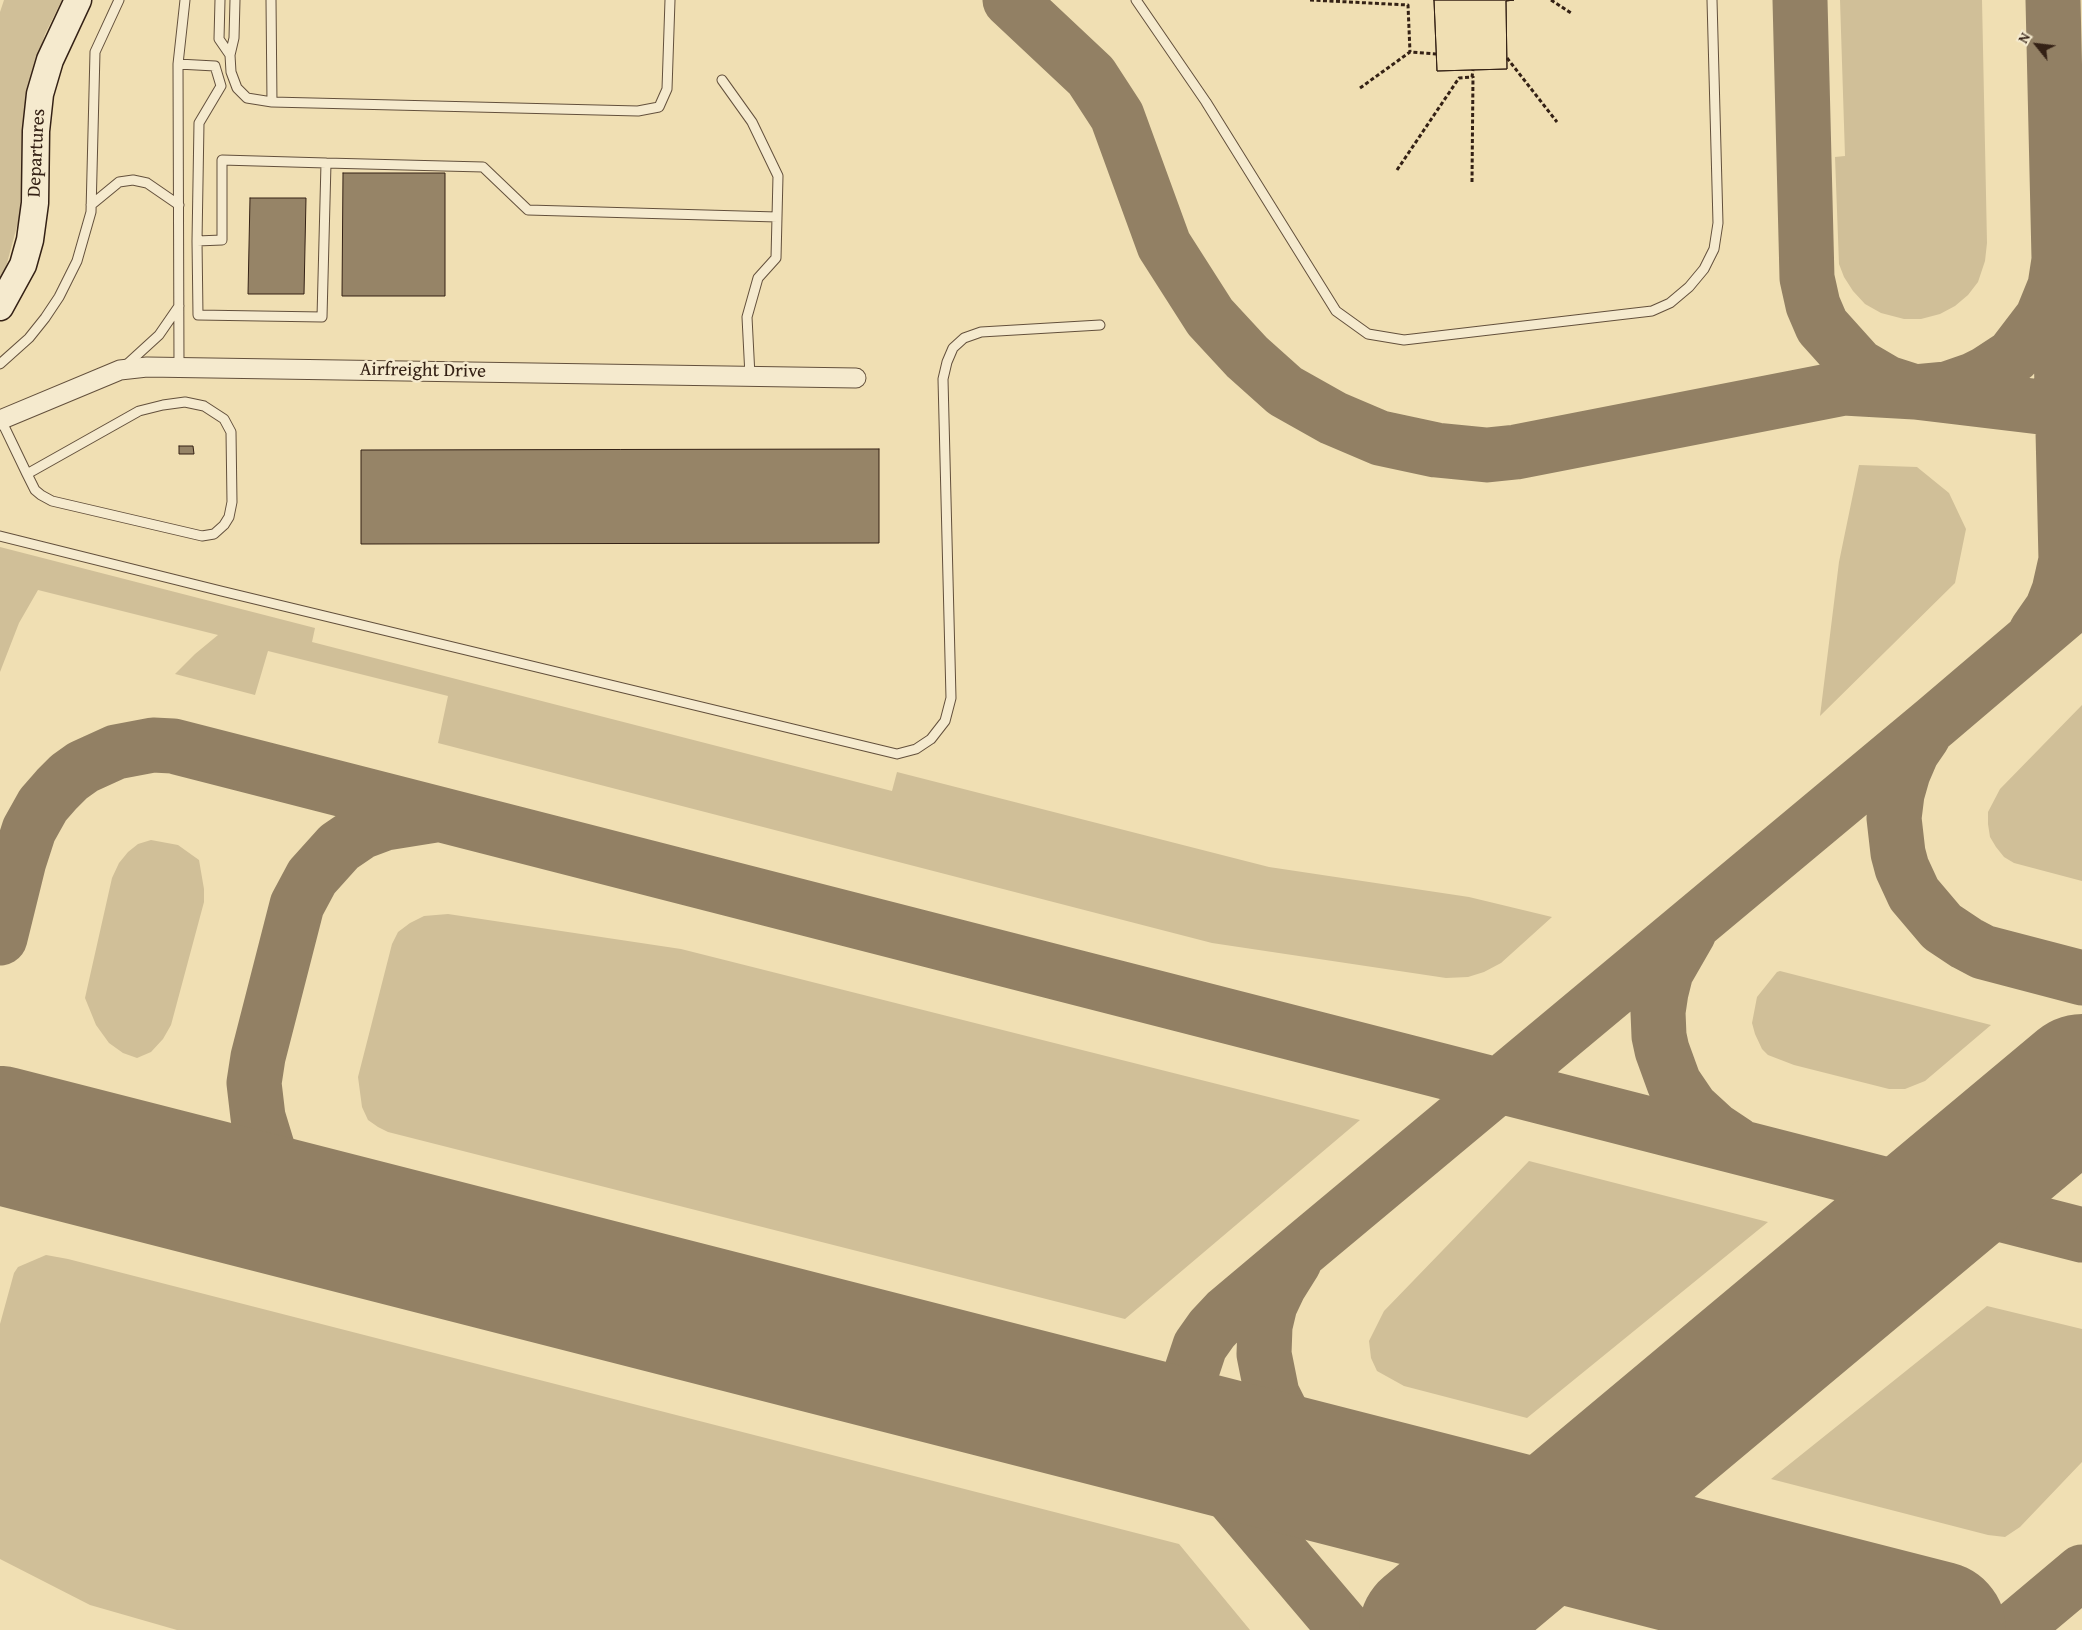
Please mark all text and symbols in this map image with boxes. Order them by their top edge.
north arrow [2012,20,2062,70]
text: N [2013,29,2035,47]
street label: Departures [23,108,51,198]
street label: Airfreight Drive [360,359,486,383]

